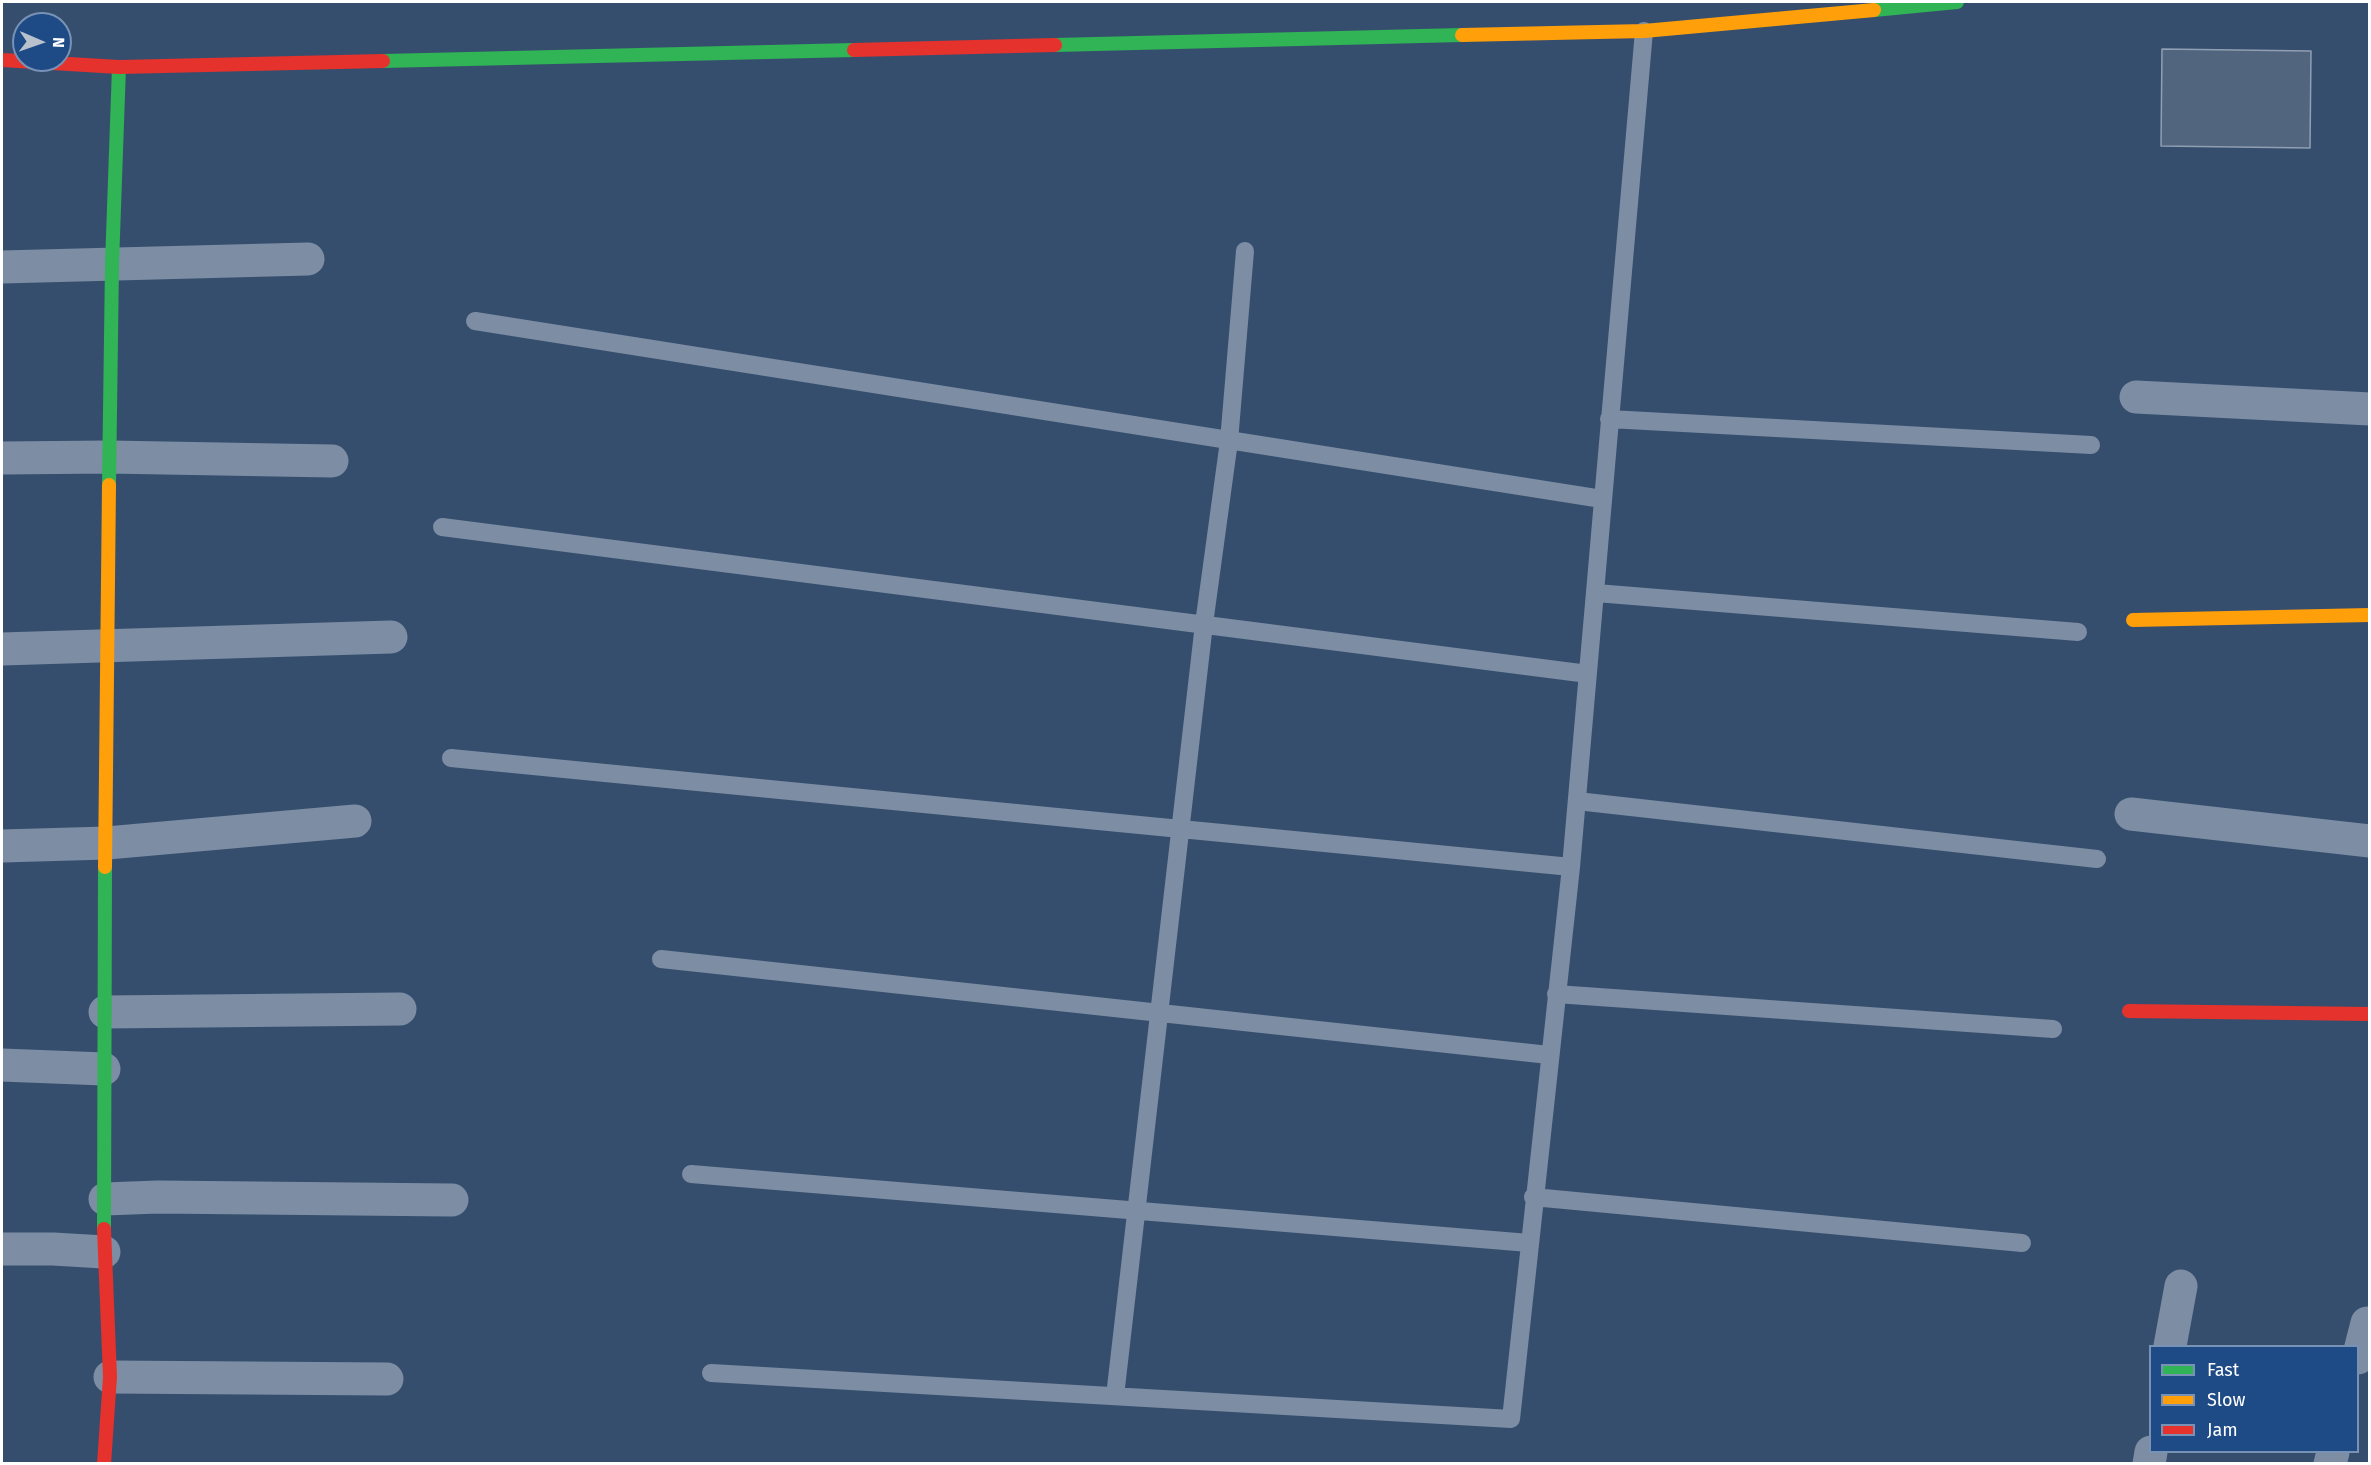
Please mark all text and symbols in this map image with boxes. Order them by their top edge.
north arrow [12,12,72,72]
text: N [49,37,68,48]
legend [2149,1345,2359,1453]
text: Fast [2207,1359,2239,1381]
text: Slow [2207,1389,2245,1411]
text: Jam [2207,1419,2238,1441]

